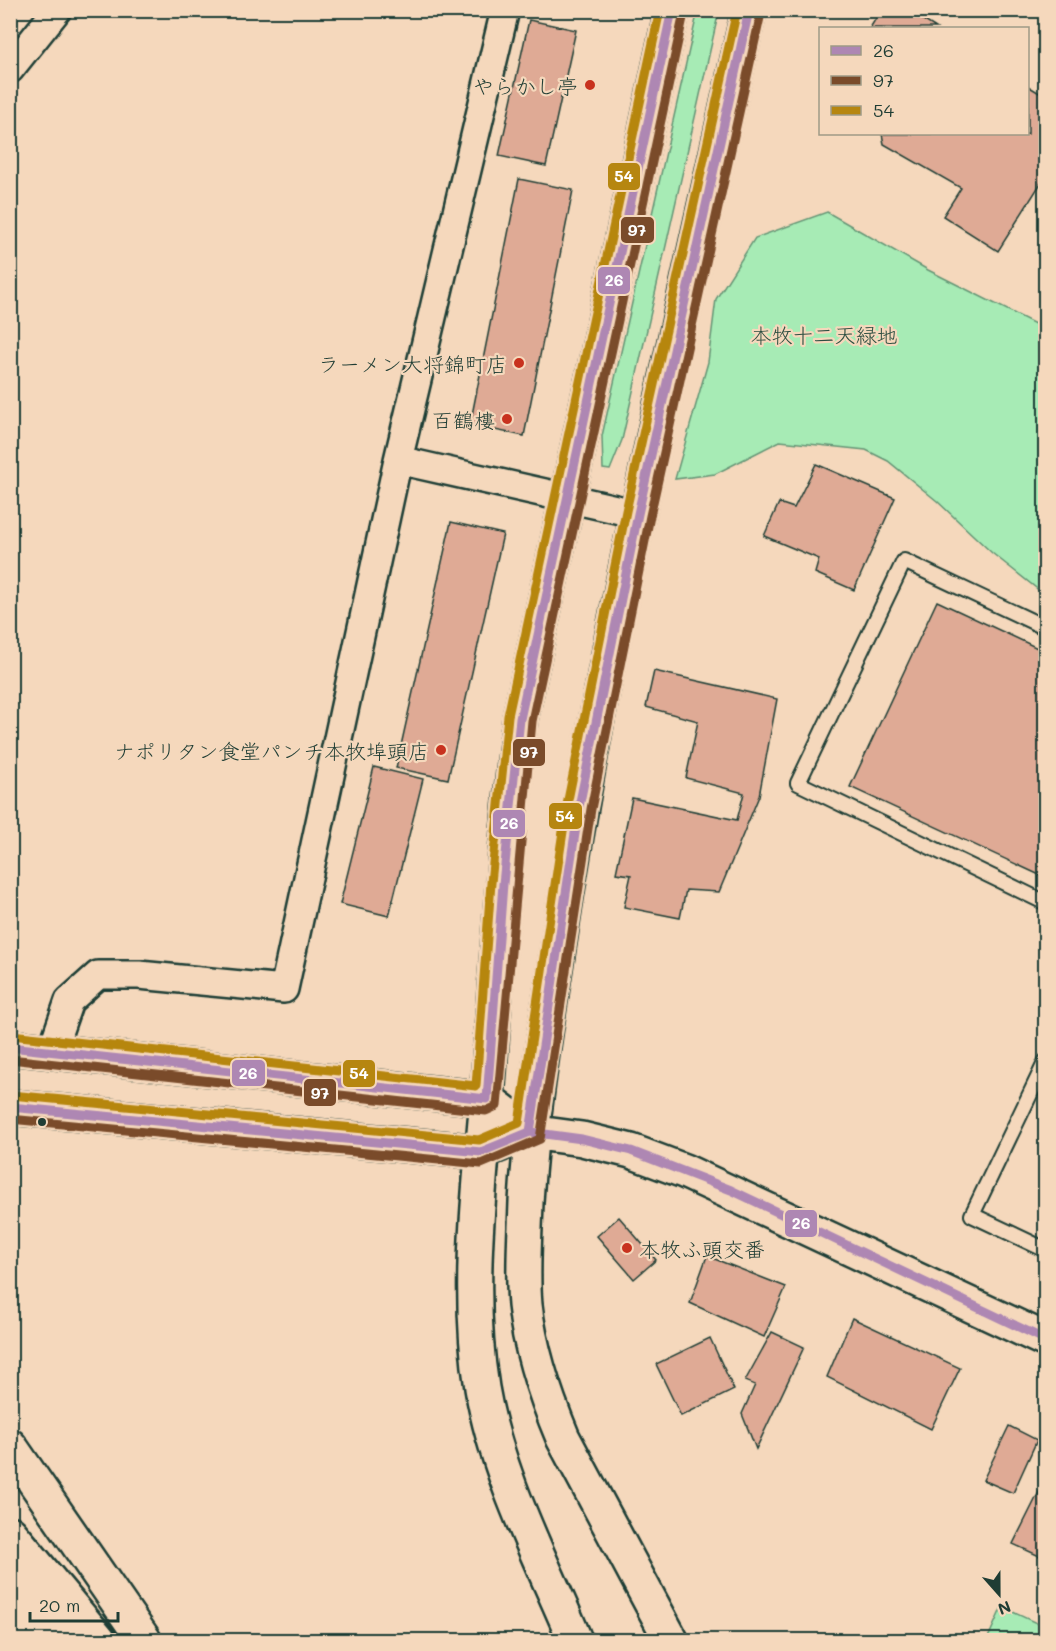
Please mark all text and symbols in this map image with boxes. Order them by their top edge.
legend [819,27,1029,135]
text: 26 [873,38,894,62]
text: 97 [873,68,894,92]
place label: やらかし亭 [473,72,578,99]
marker: やらかし亭 [583,78,597,92]
text: 54 [873,98,894,122]
line badge: 54 [607,162,641,191]
text: 54 [614,165,634,186]
line badge: 97 [620,216,655,244]
text: 97 [628,219,646,240]
line badge: 26 [597,266,631,295]
text: 26 [605,269,624,290]
park label: 本牧十二天緑地 [751,321,898,348]
place label: ラーメン大将錦町店 [318,350,507,377]
marker: ラーメン大将錦町店 [512,356,526,370]
place label: 百鶴樓 [432,406,495,433]
marker: 百鶴樓 [500,412,514,426]
place label: ナポリタン食堂パンチ本牧埠頭店 [114,737,429,764]
line badge: 97 [512,738,546,767]
text: 97 [520,741,538,762]
marker: ナポリタン食堂パンチ本牧埠頭店 [434,743,448,757]
line badge: 54 [548,802,583,830]
text: 54 [555,805,575,826]
line badge: 26 [492,809,526,838]
text: 26 [500,812,519,833]
line badge: 26 [231,1059,266,1087]
line badge: 54 [342,1059,376,1088]
text: 26 [239,1062,258,1083]
text: 54 [349,1062,369,1083]
line badge: 97 [303,1078,337,1107]
text: 97 [311,1082,329,1103]
unlabelled marker [36,1116,48,1128]
line badge: 26 [784,1209,818,1238]
text: 26 [792,1212,811,1233]
place label: 本牧ふ頭交番 [639,1235,765,1262]
marker: 本牧ふ頭交番 [620,1241,634,1255]
north arrow [969,1564,1029,1624]
scale bar [30,1585,118,1623]
text: 20 m [39,1593,80,1617]
text: N [995,1596,1014,1620]

